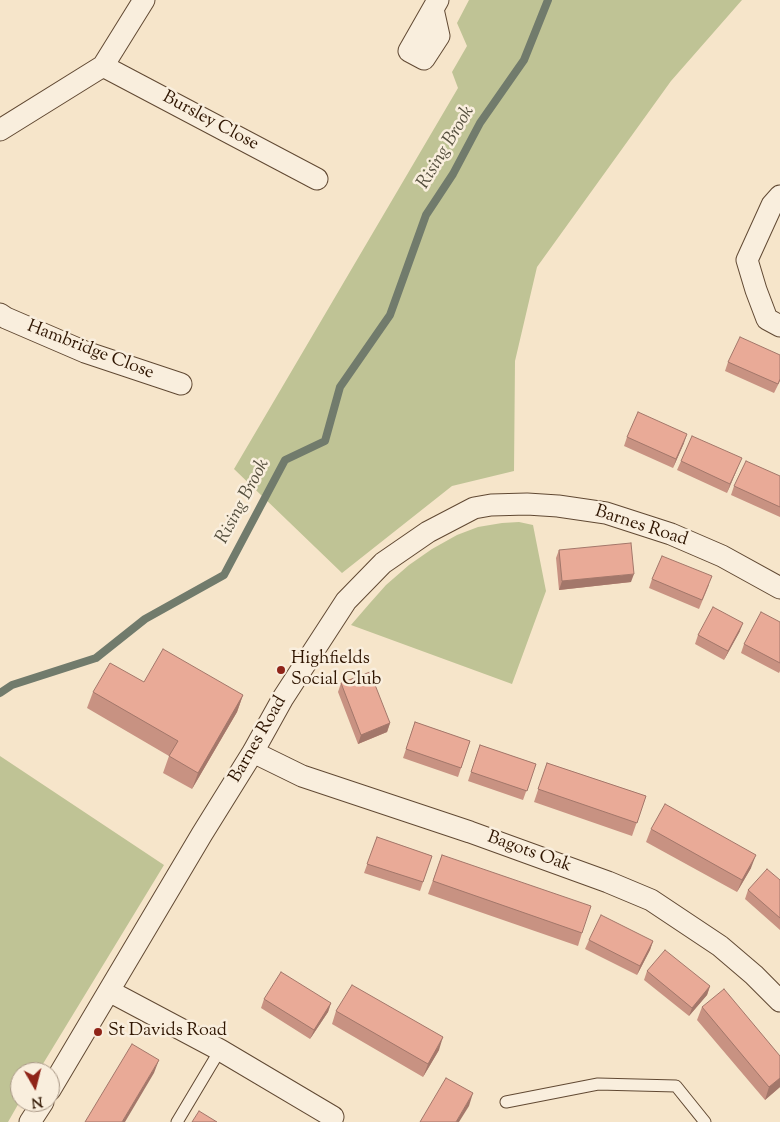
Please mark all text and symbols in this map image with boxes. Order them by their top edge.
street label: Bursley Close [158,88,262,156]
water label: Rising Brook [413,102,481,194]
street label: Hambridge Close [23,317,157,385]
water label: Rising Brook [212,456,276,548]
street label: Barnes Road [592,502,690,552]
place label: Highfields Social Club [291,649,381,692]
marker: Highfields Social Club [275,664,287,676]
street label: Barnes Road [226,693,292,787]
street label: Bagots Oak [484,828,574,878]
place label: St Davids Road [108,1021,227,1043]
marker: St Davids Road [92,1026,104,1038]
north arrow [10,1062,60,1112]
text: N [30,1090,44,1112]

